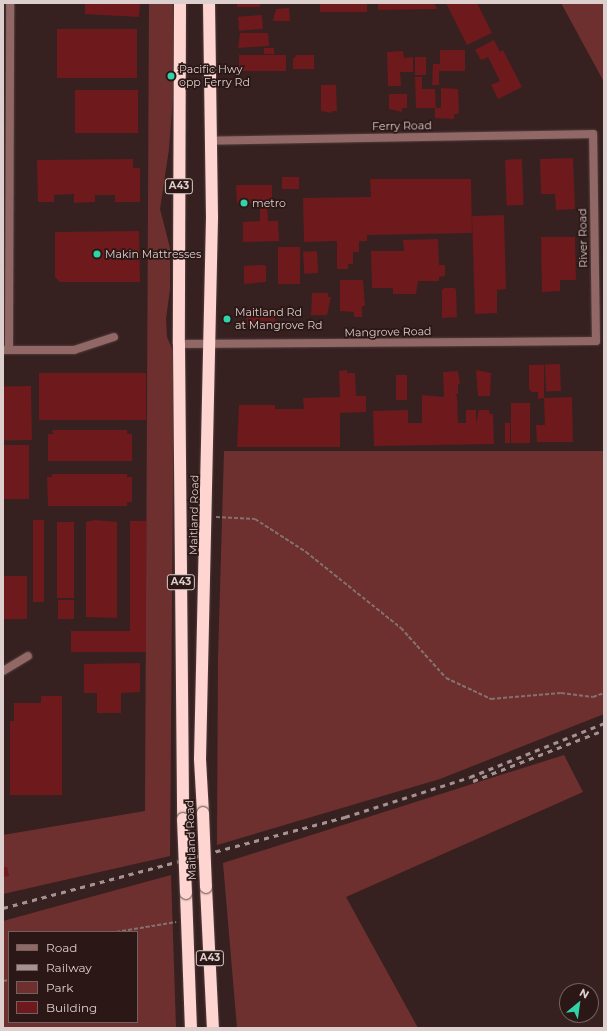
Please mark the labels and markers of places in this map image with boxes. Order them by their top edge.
place label: Pacific Hwy opp Ferry Rd [179,63,250,89]
marker: Pacific Hwy opp Ferry Rd [166,71,176,81]
place label: metro [252,196,286,210]
marker: metro [239,198,249,208]
place label: Makin Mattresses [105,247,201,261]
marker: Makin Mattresses [92,249,102,259]
place label: Maitland Rd at Mangrove Rd [235,306,323,332]
marker: Maitland Rd at Mangrove Rd [222,314,232,324]

